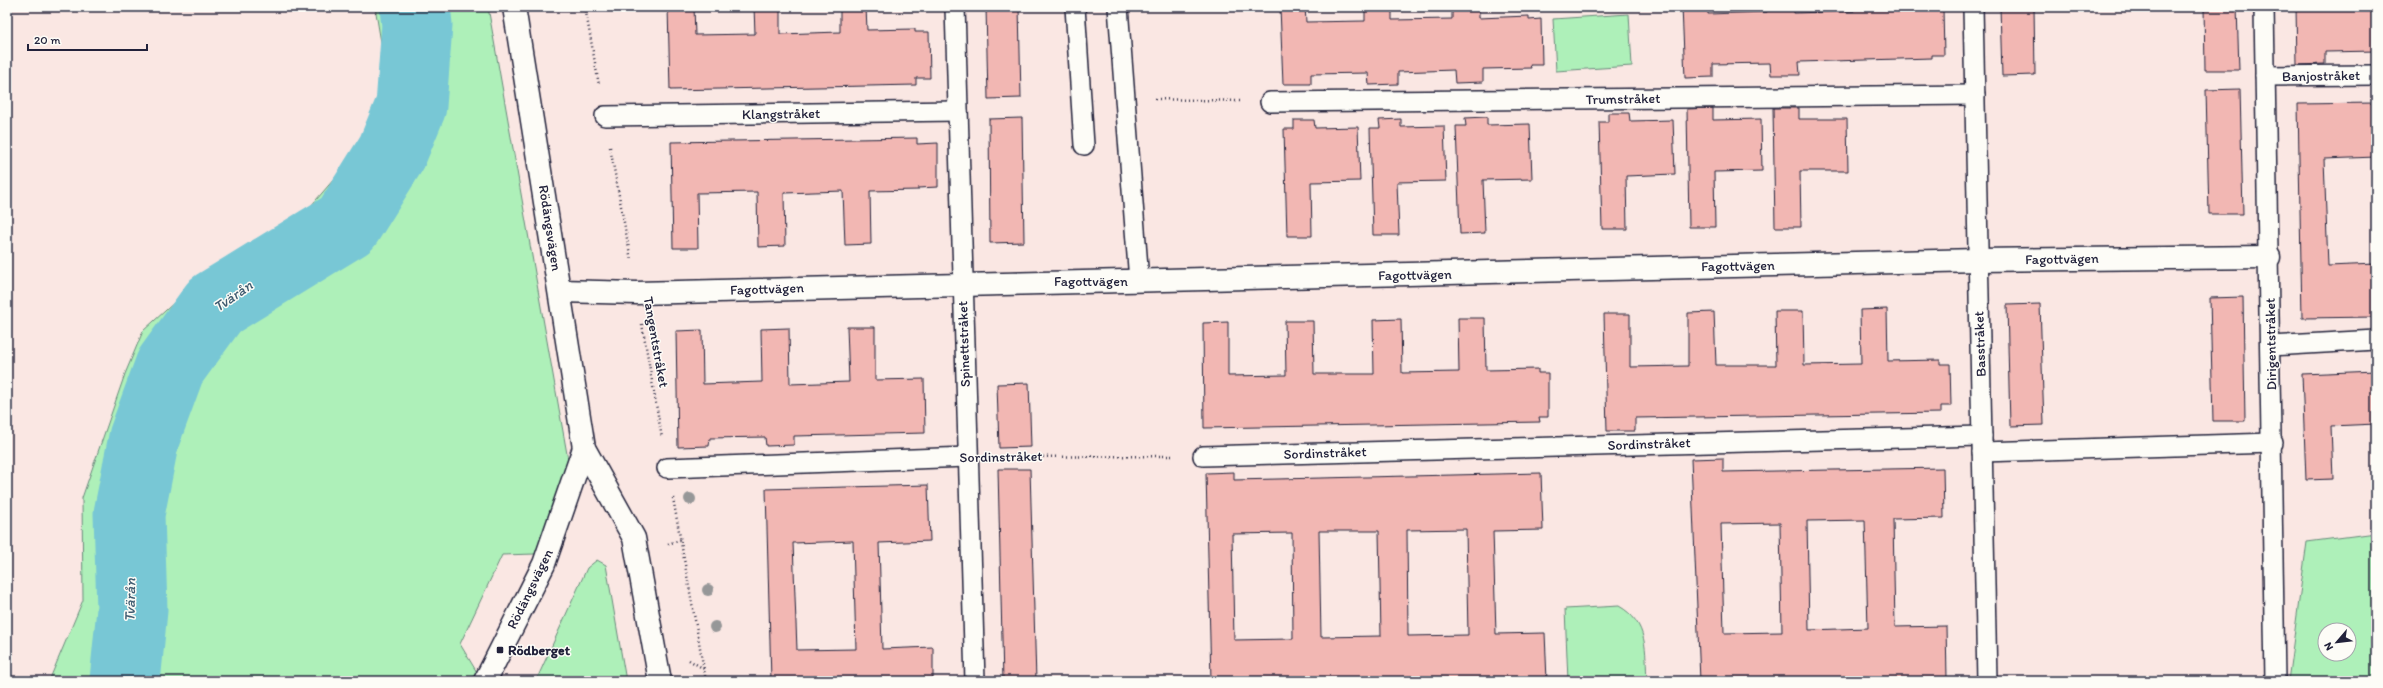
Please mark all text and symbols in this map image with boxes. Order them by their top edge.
scale bar [28,26,147,52]
text: 20 m [34,33,61,47]
street label: Banjostråket [2282,67,2360,85]
street label: Trumstråket [1585,90,1661,108]
street label: Klangstråket [742,105,820,123]
street label: Rödängsvägen [535,184,565,272]
street label: Fagottvägen [2025,250,2099,268]
street label: Fagottvägen [1701,257,1775,275]
street label: Fagottvägen [1378,266,1452,284]
street label: Fagottvägen [1054,273,1128,290]
water label: Tvärån [210,276,256,316]
street label: Fagottvägen [730,279,804,299]
street label: Tangentstråket [640,295,672,389]
street label: Dirigentstråket [2262,298,2280,390]
street label: Spinettstråket [954,301,974,387]
street label: Basstråket [1970,311,1990,377]
street label: Sordinstråket [1607,434,1691,454]
street label: Sordinstråket [1283,443,1367,463]
street label: Sordinstråket [959,448,1043,466]
street label: Rödängsvägen [503,546,557,632]
water label: Tvärån [121,578,139,622]
north arrow [2317,622,2357,662]
text: N [2321,640,2336,653]
place label: Rödberget [508,642,571,659]
marker: Rödberget [495,645,505,655]

